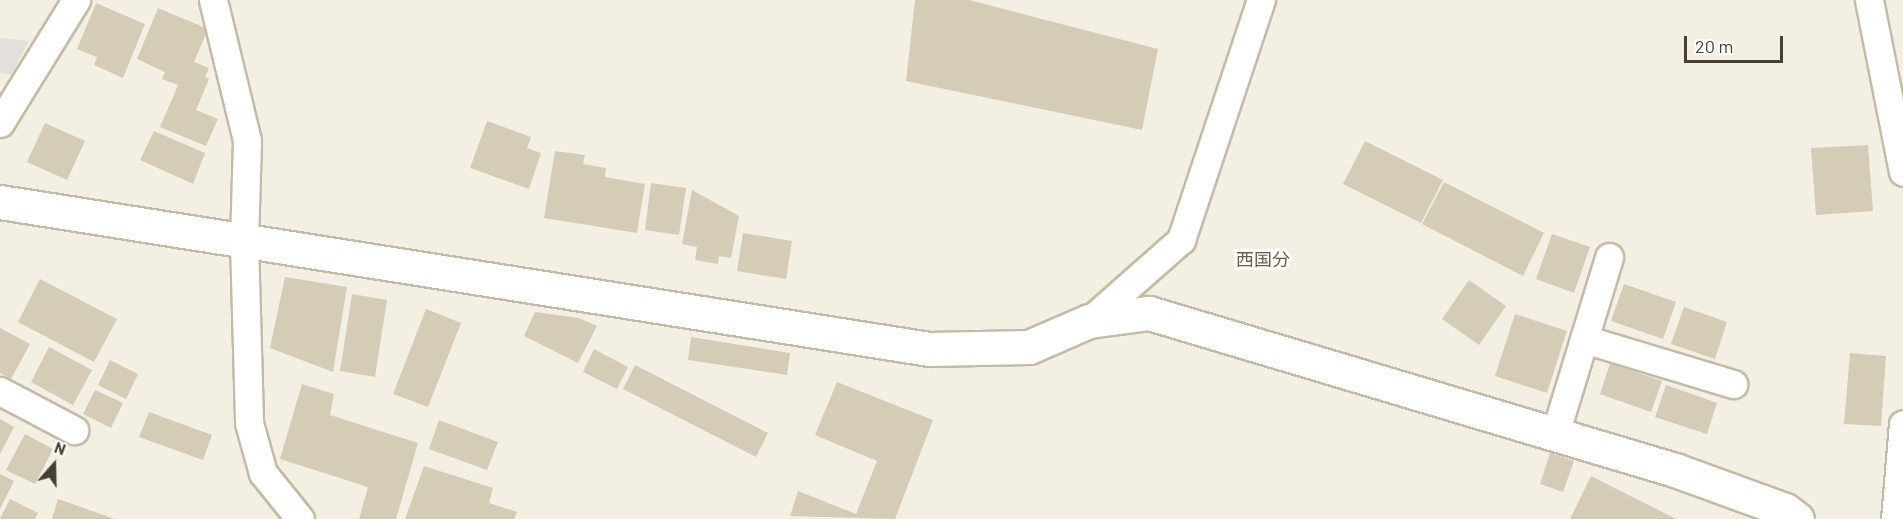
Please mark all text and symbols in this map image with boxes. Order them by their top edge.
scale bar [1687,24,1786,62]
text: 20 m [1695,35,1733,57]
district label: 西国分 [1236,248,1290,270]
north arrow [24,435,84,495]
text: N [52,437,69,458]

